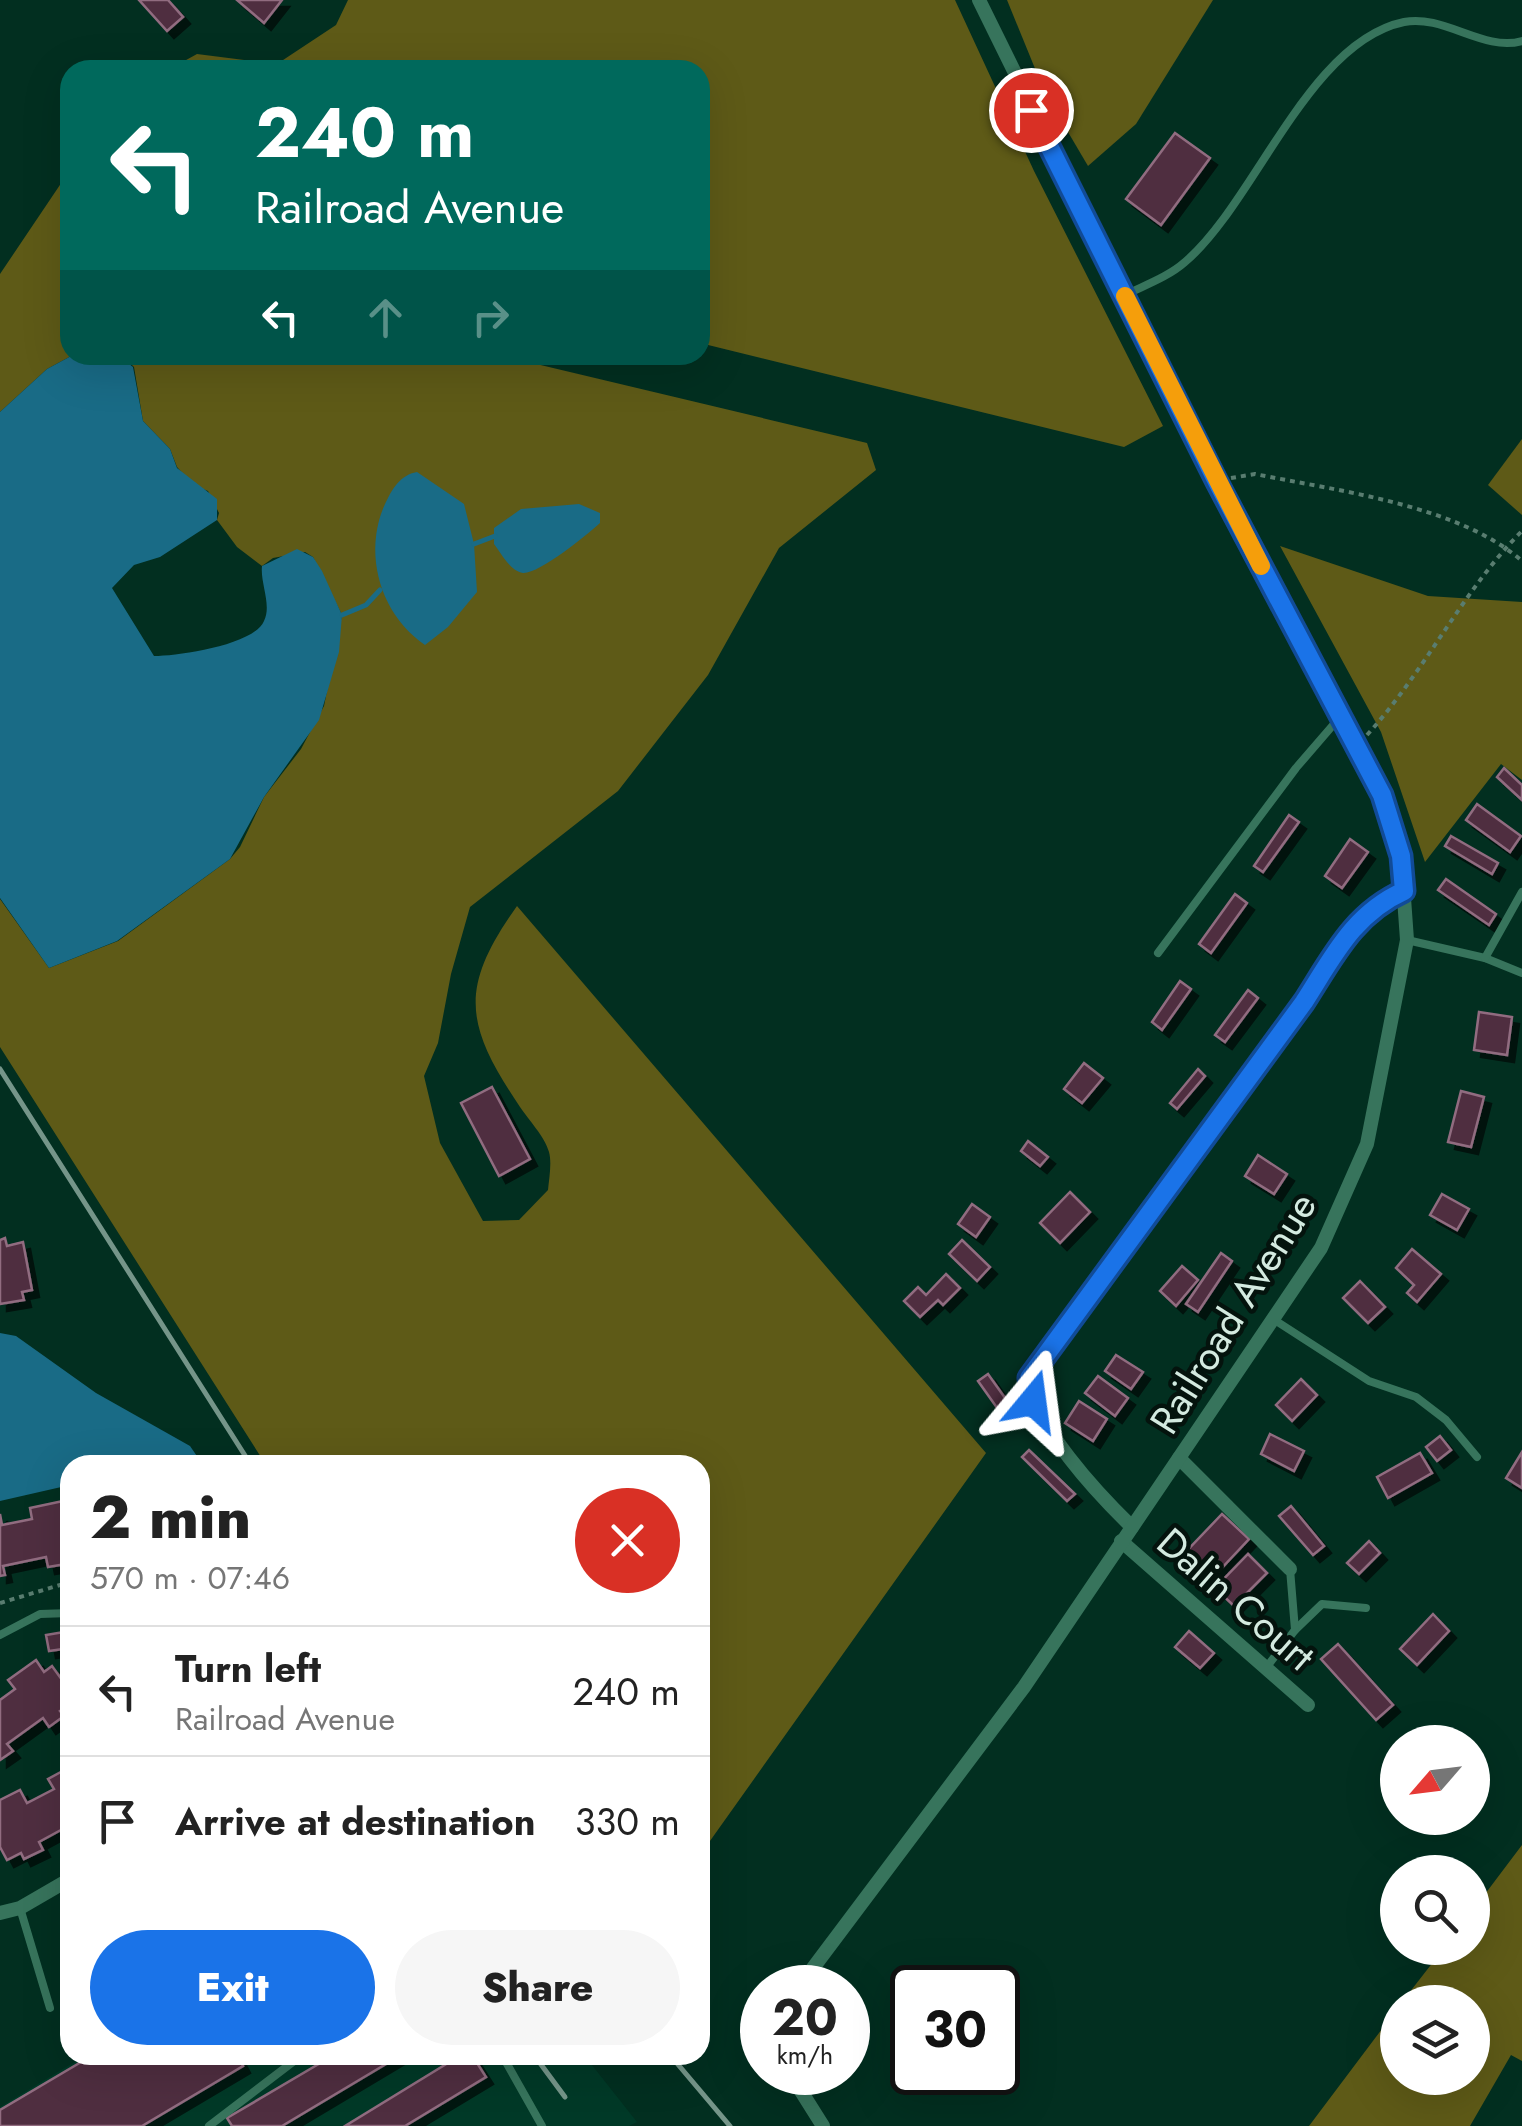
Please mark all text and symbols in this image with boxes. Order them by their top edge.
pin [989,68,1074,153]
text: 240 m [255,82,475,183]
icon: arrive [1004,83,1059,138]
icon: left [90,100,220,230]
text: Railroad Avenue [255,175,564,240]
icon: left [253,290,308,345]
icon: ahead [358,290,413,345]
icon: right [463,290,518,345]
street label: Railroad Avenue [1136,1181,1330,1445]
position arrow [981,1349,1085,1453]
text: 2 min [90,1474,251,1561]
button: close [575,1488,680,1593]
street label: Dalin Court [1144,1514,1328,1684]
text: 570 m · 07:46 [90,1555,290,1601]
text: Turn left [175,1641,321,1696]
icon: left [90,1664,145,1719]
text: 240 m [572,1664,680,1719]
text: Railroad Avenue [175,1696,395,1742]
north arrow [1380,1725,1490,1835]
map controls [1380,1725,1490,2095]
icon: arrive [90,1794,145,1849]
text: Arrive at destination [175,1794,536,1849]
text: 330 m [575,1794,680,1849]
button: search [1380,1855,1490,1965]
button: Exit [90,1930,375,2045]
button: Share [395,1930,680,2045]
speed limit sign: 30 [890,1965,1020,2095]
text: 20 [772,1981,838,2054]
button: layers [1380,1985,1490,2095]
text: km/h [777,2037,833,2073]

